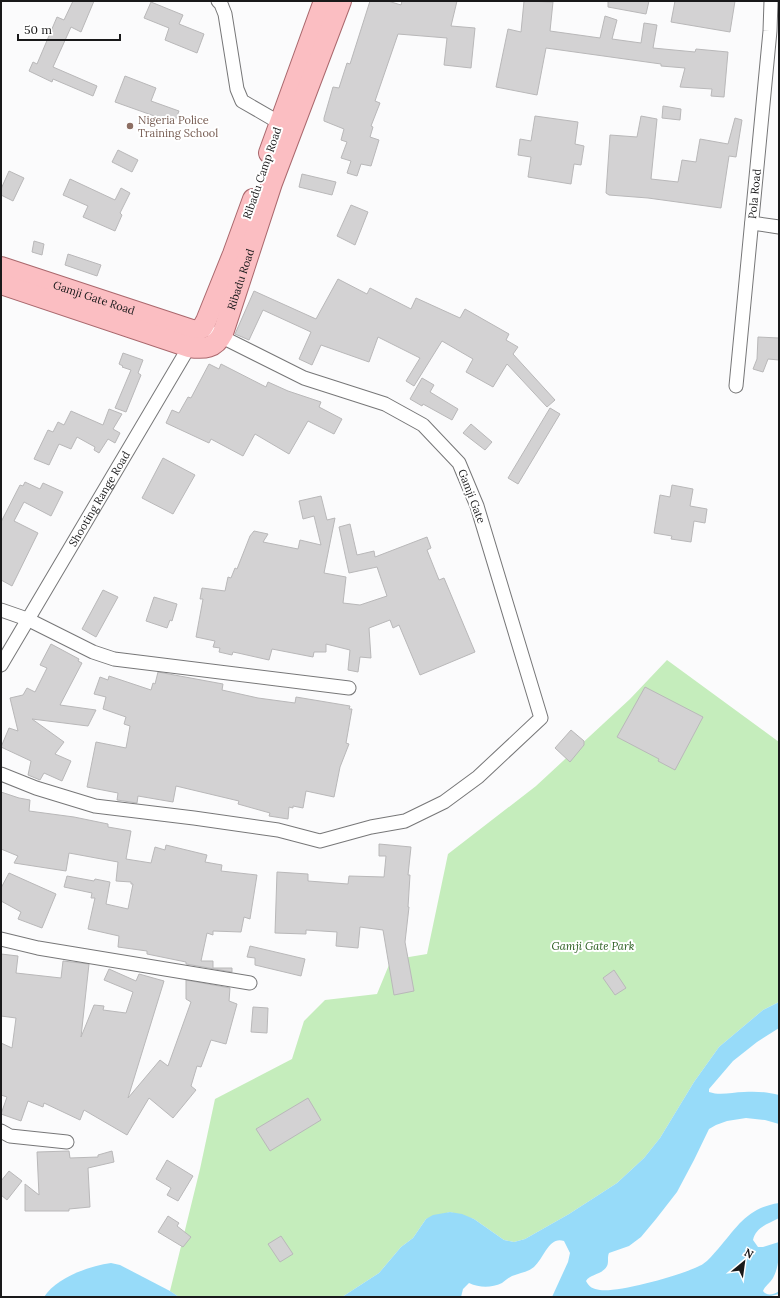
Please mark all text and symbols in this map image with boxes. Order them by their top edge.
scale bar [18,16,120,42]
text: 50 m [24,22,52,37]
place label: Nigeria Police Training School [138,113,218,140]
marker: Nigeria Police Training School [125,121,135,131]
street label: Ribadu Camp Road [240,125,284,221]
street label: Pola Road [745,168,764,220]
street label: Ribadu Road [224,246,257,312]
street label: Gamji Gate Road [51,278,137,318]
street label: Shooting Range Road [66,448,133,549]
street label: Gamji Gate [455,467,489,525]
park label: Gamji Gate Park [551,939,635,953]
north arrow [724,1242,764,1282]
text: N [742,1245,756,1262]

